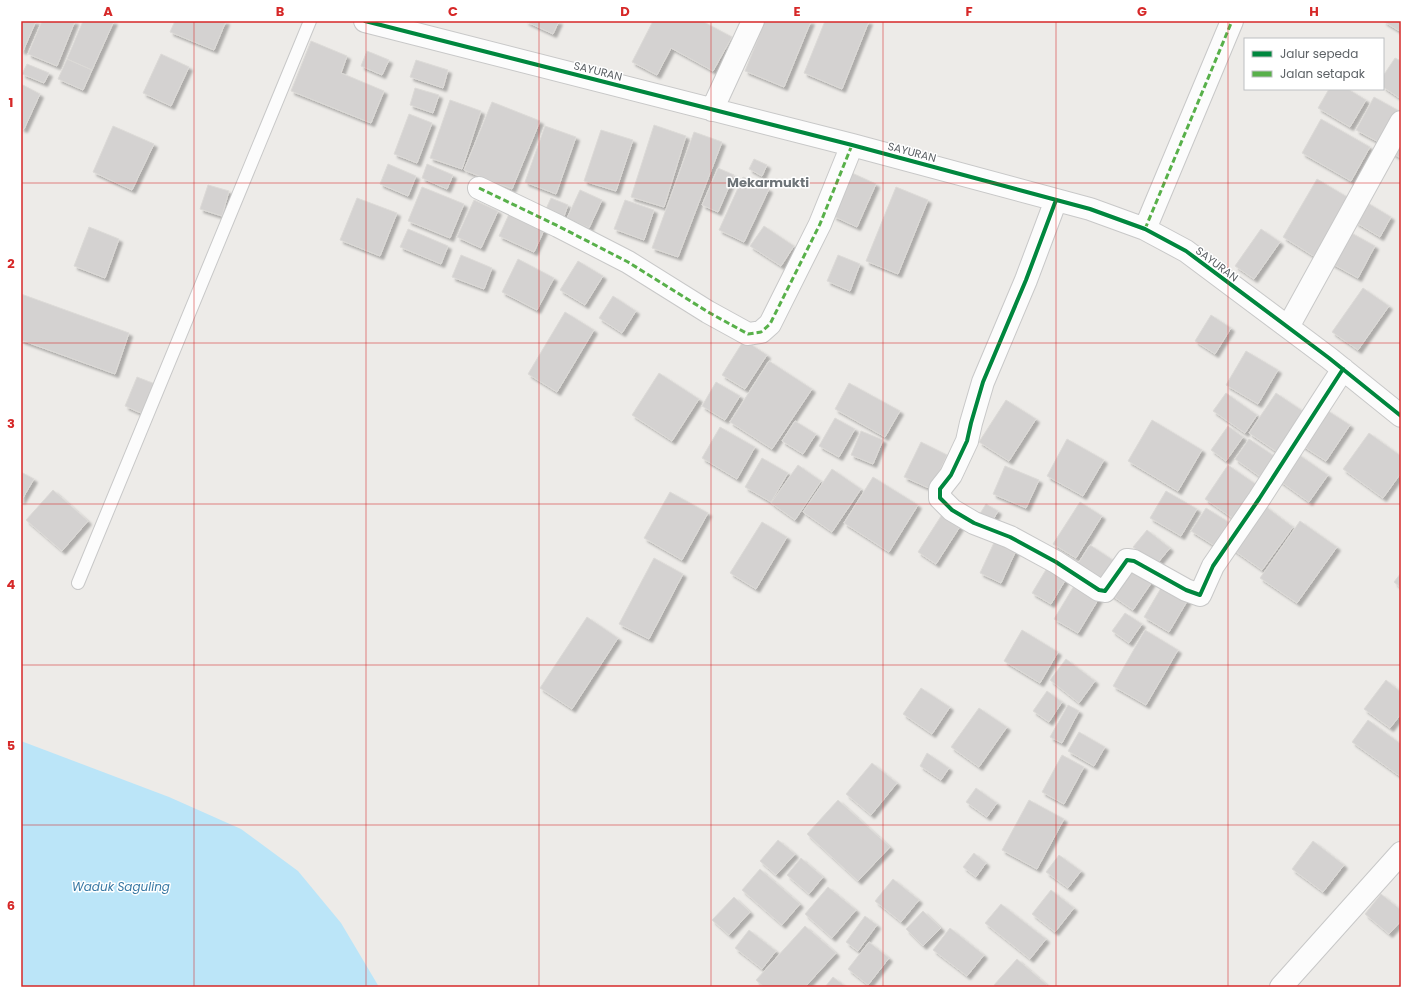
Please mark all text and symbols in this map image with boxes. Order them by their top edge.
text: A [103,2,113,21]
text: B [276,2,285,21]
text: C [448,2,458,21]
text: D [620,2,630,21]
text: E [793,2,801,21]
text: F [965,2,973,21]
text: G [1137,2,1147,21]
text: H [1309,2,1319,21]
legend [1244,38,1384,90]
text: Jalur sepeda [1280,45,1358,62]
street label: SAYURAN [572,57,624,85]
text: Jalan setapak [1280,65,1366,82]
text: 1 [9,93,13,112]
street label: SAYURAN [886,138,938,166]
district label: Mekarmukti [727,173,809,192]
street label: SAYURAN [1192,243,1242,285]
text: 2 [7,254,15,273]
text: 3 [7,414,15,433]
text: 4 [7,575,16,594]
text: 5 [7,736,15,755]
water label: Waduk Saguling [72,878,170,895]
text: 6 [7,896,15,915]

